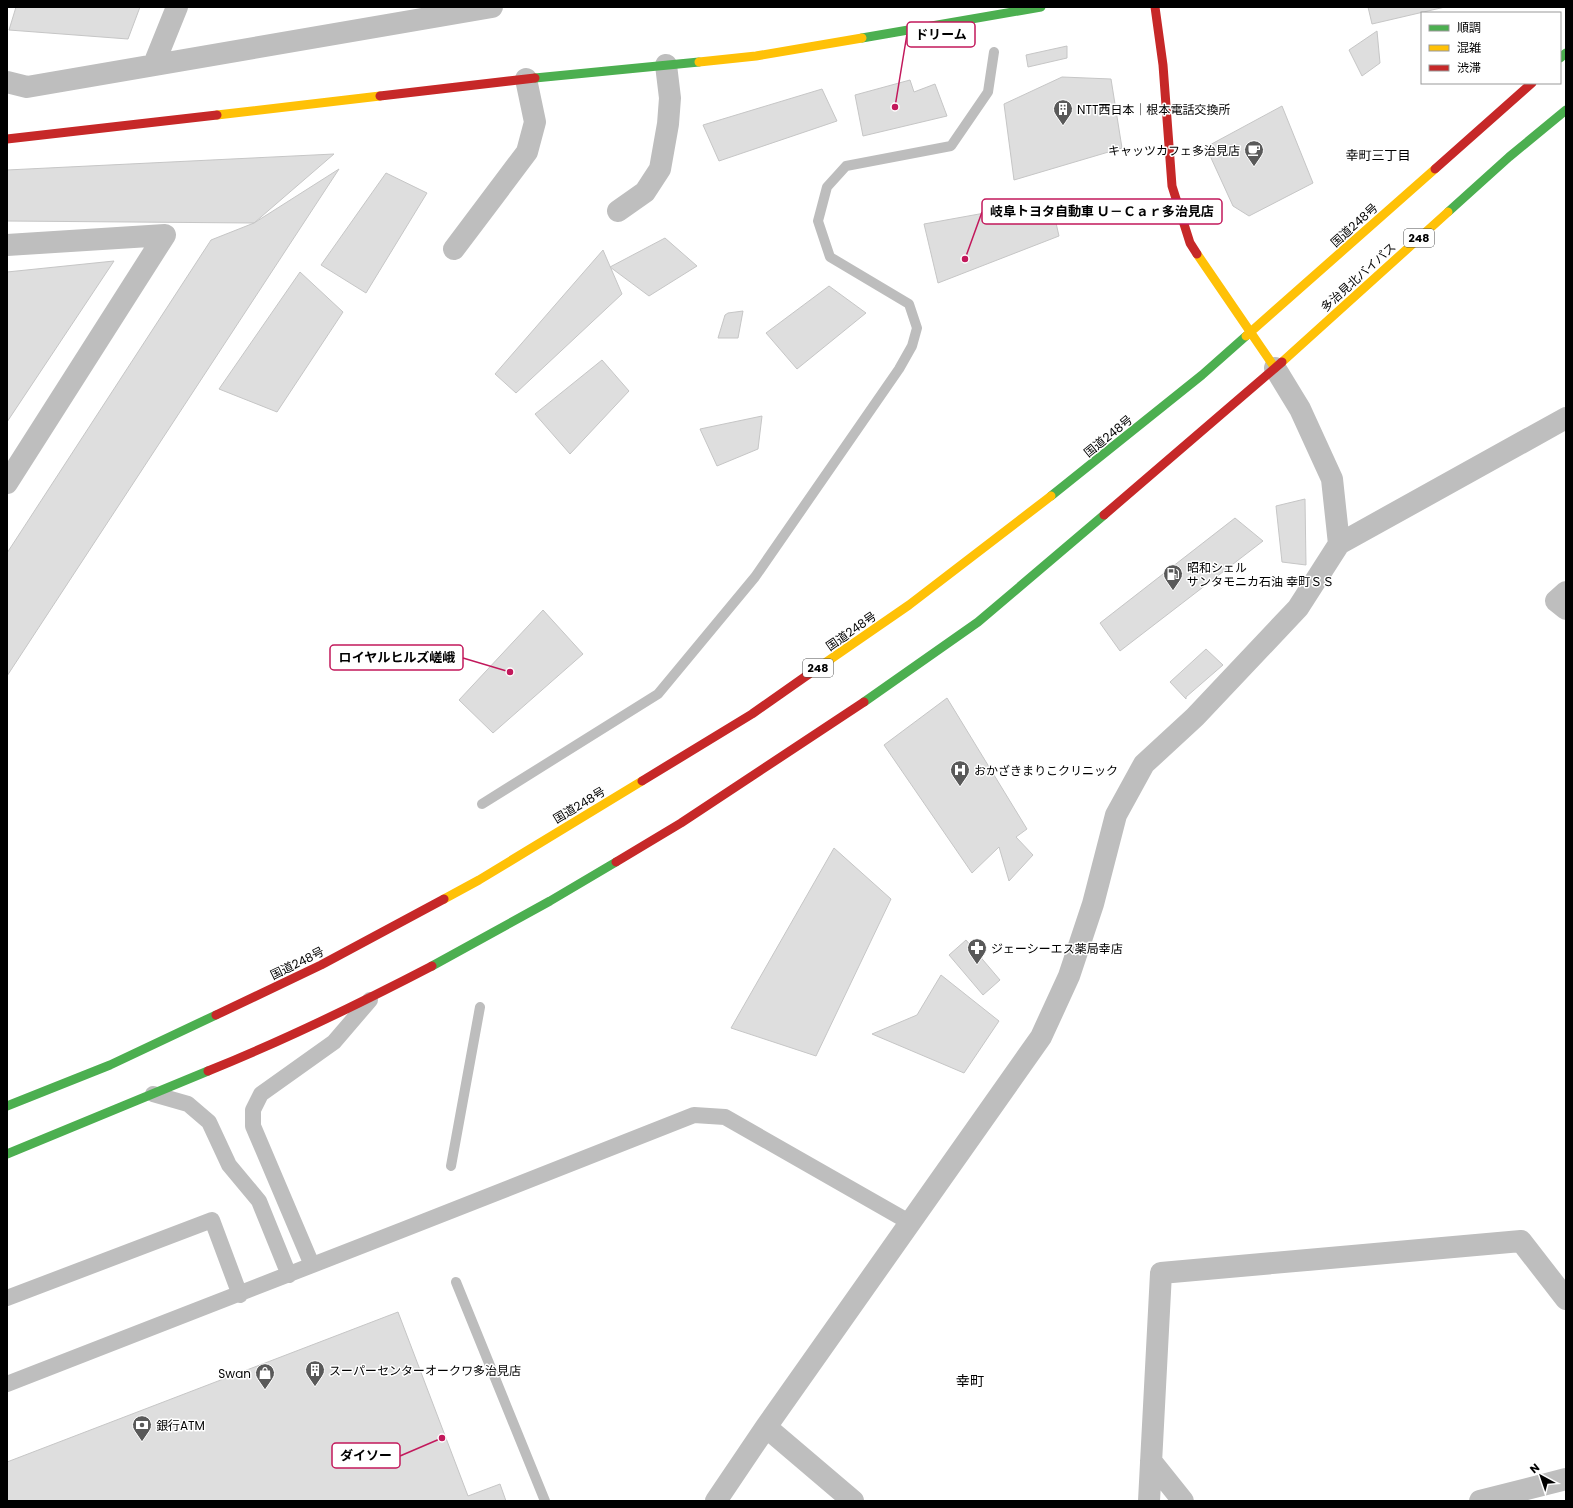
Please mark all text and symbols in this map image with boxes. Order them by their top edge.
legend [1421,12,1561,84]
text: 順調 [1457,19,1481,36]
callout: ドリーム [907,22,975,47]
text: ドリーム [915,25,967,44]
text: 混雑 [1457,39,1481,56]
text: 渋滞 [1457,59,1481,76]
building icon: NTT西日本｜根本電話交換所 [1052,98,1074,126]
place label: NTT西日本｜根本電話交換所 [1077,101,1230,118]
cafe icon: キャッツカフェ多治見店 [1243,139,1265,167]
place label: キャッツカフェ多治見店 [1108,142,1240,159]
district label: 幸町三丁目 [1345,146,1411,165]
callout: 岐阜トヨタ自動車 Ｕ－Ｃａｒ多治見店 [982,199,1222,224]
street label: 国道248号 [1327,199,1381,251]
text: 岐阜トヨタ自動車 Ｕ－Ｃａｒ多治見店 [990,202,1214,221]
road number: 248 [1404,229,1434,247]
street label: 多治見北バイパス [1317,239,1399,315]
street label: 国道248号 [1080,411,1136,461]
place label: 昭和シェル サンタモニカ石油 幸町ＳＳ [1187,559,1334,590]
fuel station icon: 昭和シェル サンタモニカ石油 幸町ＳＳ [1162,563,1184,591]
street label: 国道248号 [822,607,880,655]
callout: ロイヤルヒルズ嵯峨 [330,645,463,670]
text: ロイヤルヒルズ嵯峨 [339,648,455,667]
road number: 248 [803,659,833,677]
hospital icon: おかざきまりこクリニック [949,759,971,787]
place label: おかざきまりこクリニック [974,762,1118,779]
street label: 国道248号 [550,783,608,827]
pharmacy icon: ジェーシーエス薬局幸店 [966,937,988,965]
place label: ジェーシーエス薬局幸店 [991,940,1123,957]
street label: 国道248号 [267,943,327,983]
building icon: スーパーセンターオークワ多治見店 [304,1359,326,1387]
shop icon: Swan [254,1362,276,1390]
place label: スーパーセンターオークワ多治見店 [329,1362,521,1379]
place label: Swan [218,1365,251,1382]
district label: 幸町 [956,1371,984,1391]
bank icon: 銀行ATM [131,1414,153,1442]
place label: 銀行ATM [156,1417,205,1434]
callout: ダイソー [332,1443,400,1468]
text: ダイソー [340,1446,392,1465]
north arrow [1521,1456,1561,1496]
text: N [1526,1460,1543,1477]

